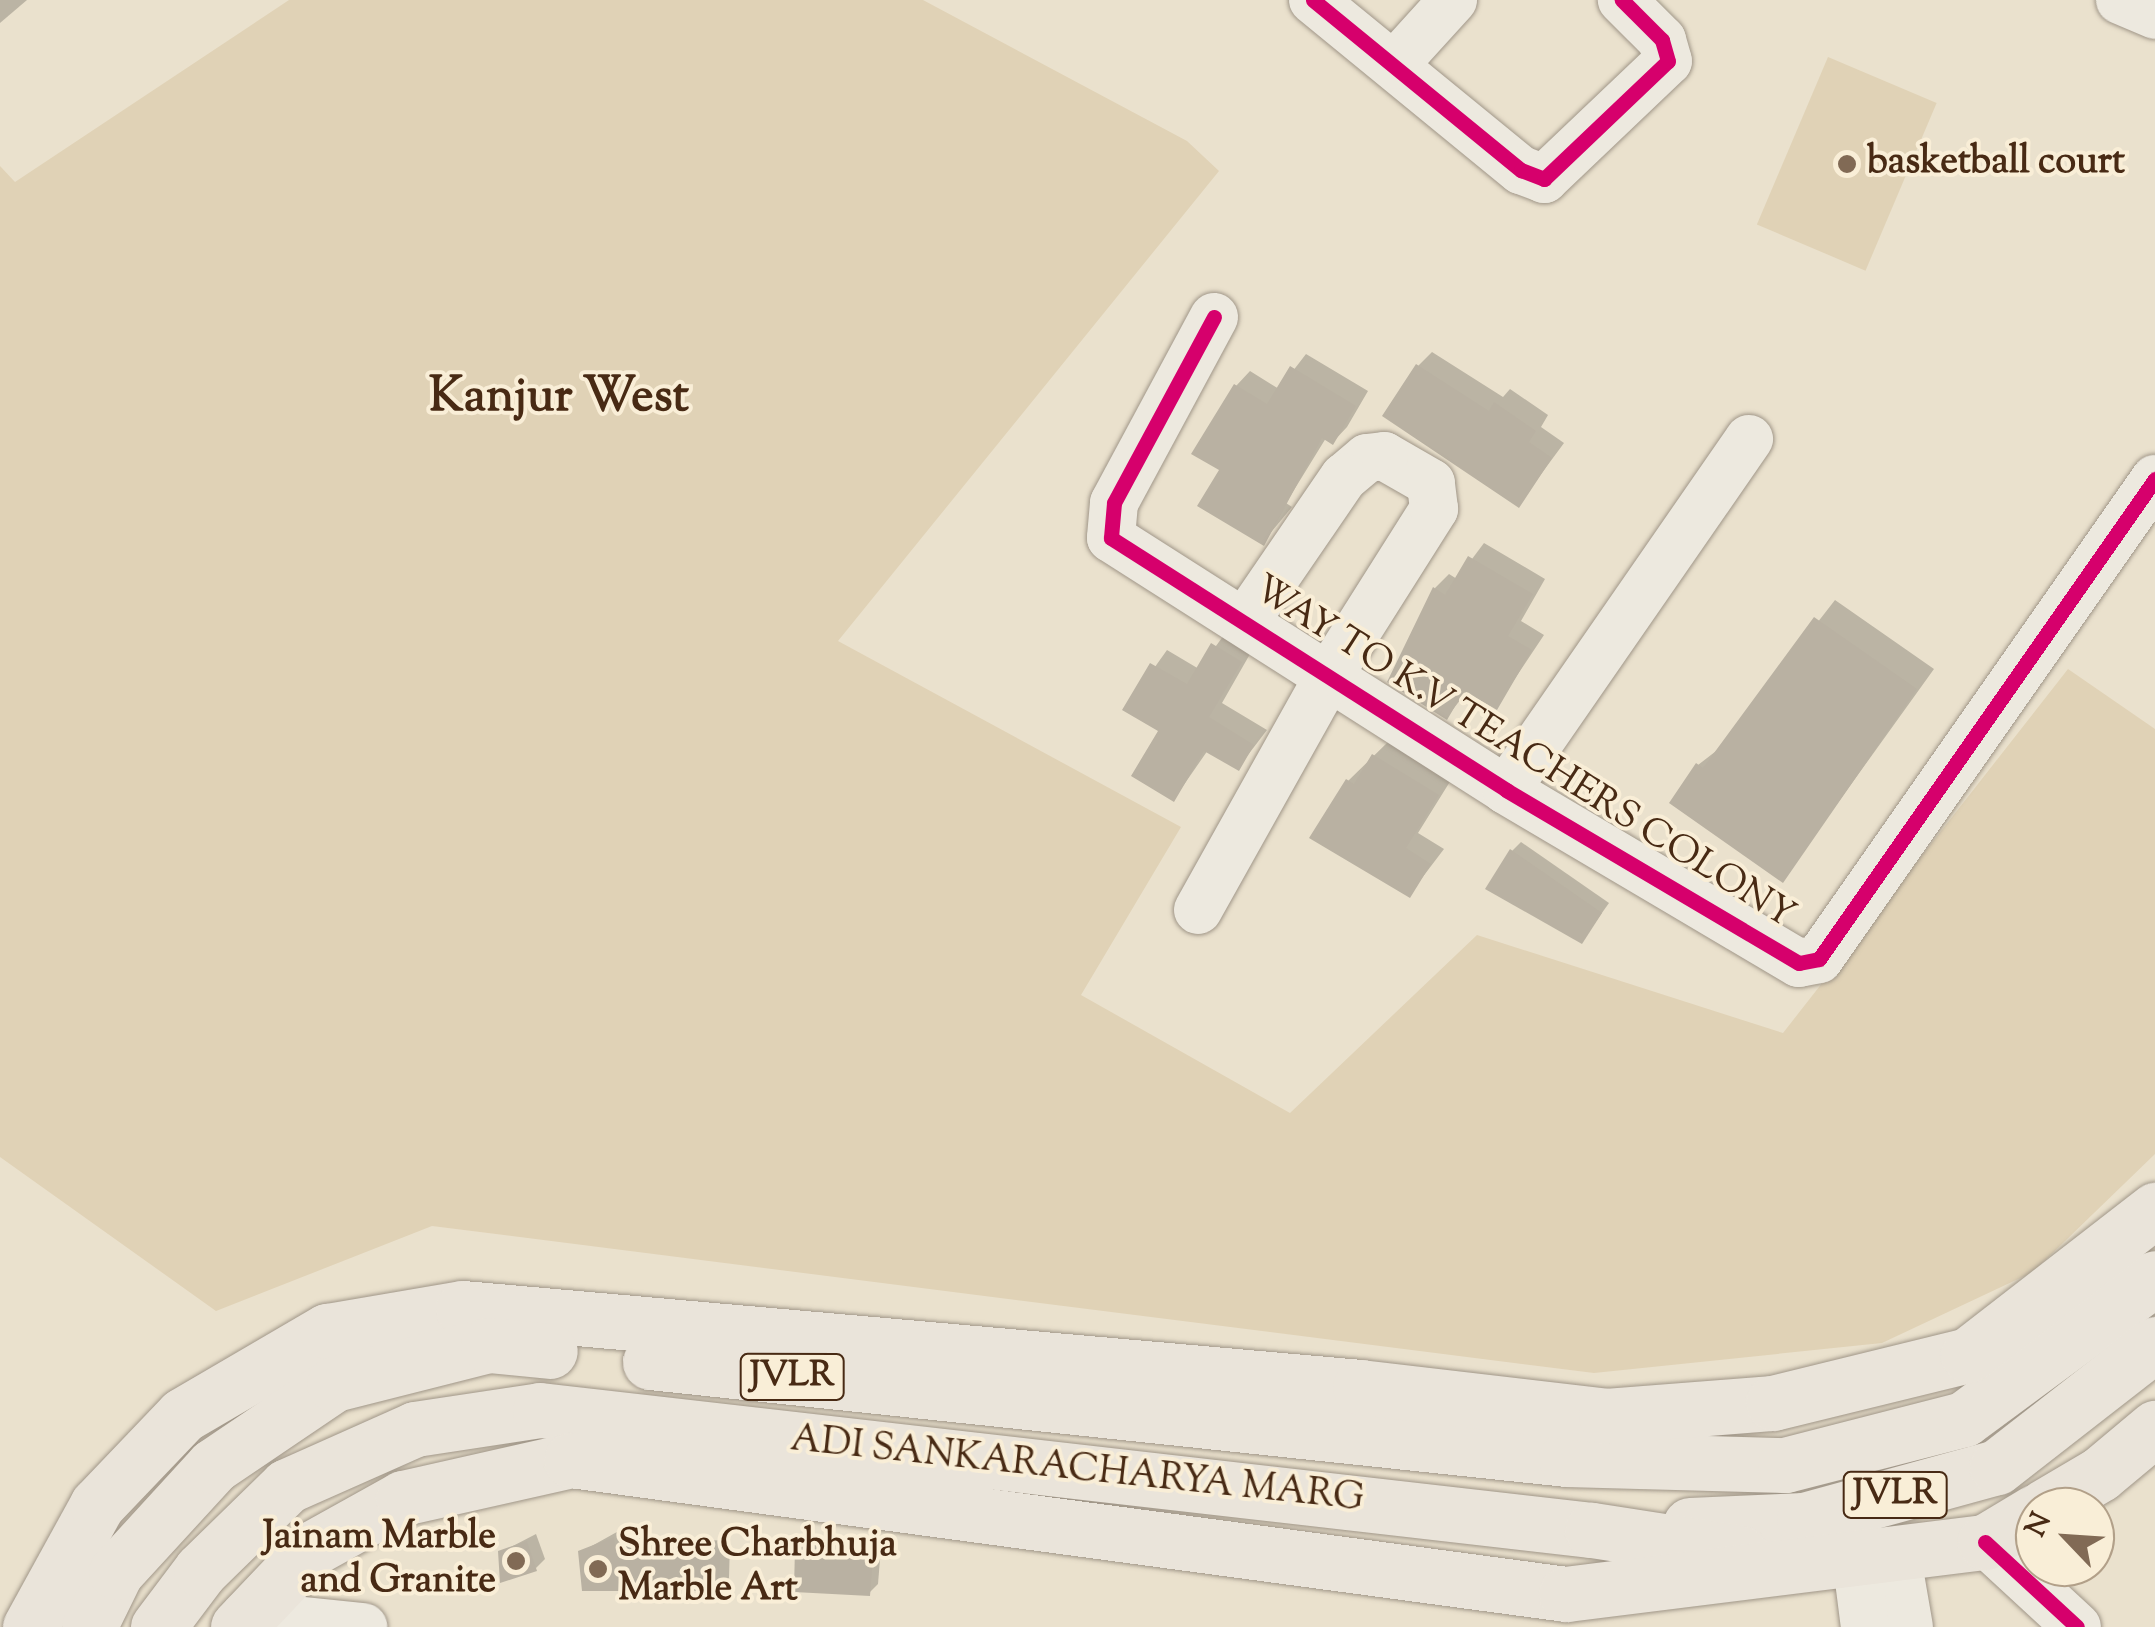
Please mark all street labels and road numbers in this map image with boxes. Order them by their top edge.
street label: WAY TO K.V TEACHERS COLONY [1244,568,1802,940]
road number: JVLR [740,1347,844,1407]
street label: ADI SANKARACHARYA MARG [788,1418,1366,1524]
road number: JVLR [1842,1465,1948,1525]

